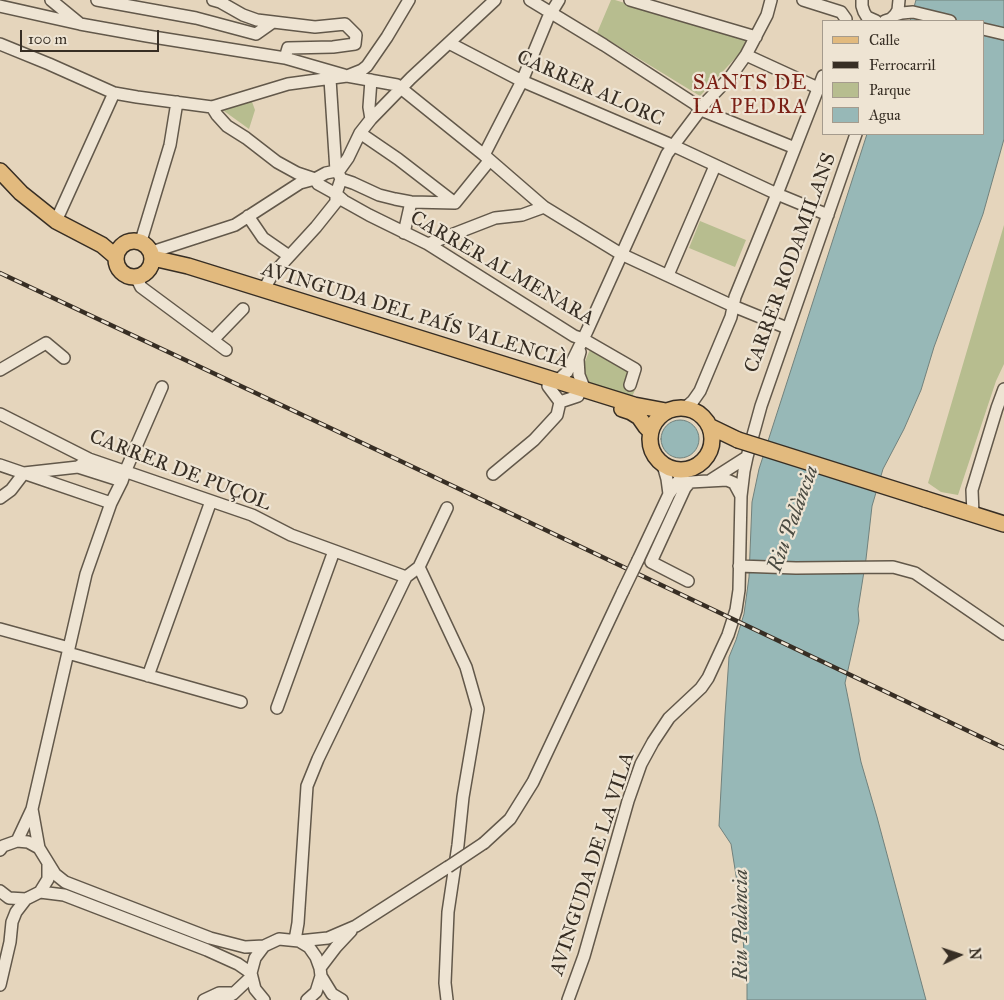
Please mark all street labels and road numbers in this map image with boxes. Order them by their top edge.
street label: CARRER ALORC [513,46,667,132]
street label: CARRER RODAMILANS [740,150,842,376]
street label: CARRER ALMENARA [406,206,598,332]
street label: AVINGUDA DEL PAÍS VALENCIÀ [258,258,572,374]
street label: CARRER DE PUÇOL [86,425,274,517]
street label: AVINGUDA DE LA VILA [546,749,640,979]

